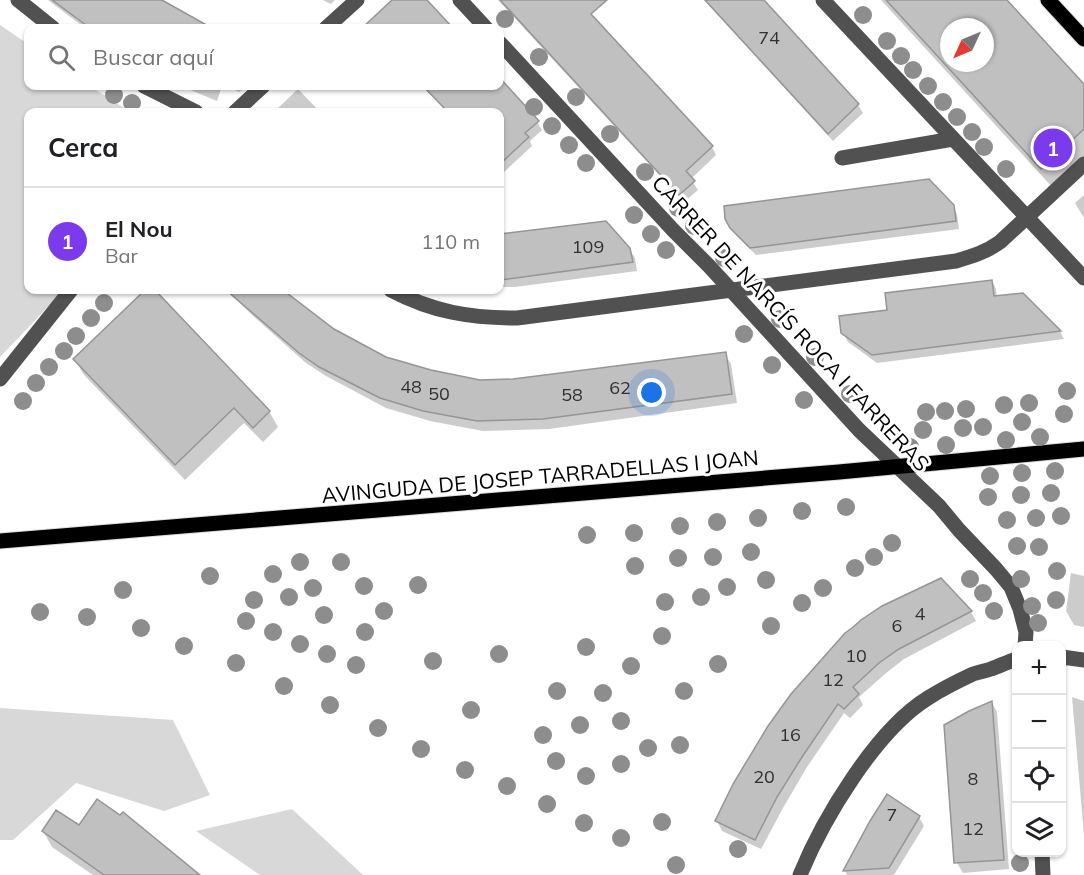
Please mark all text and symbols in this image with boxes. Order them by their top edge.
north arrow [940,18,994,72]
search box [24,24,504,90]
house number: 74 [758,26,780,49]
icon: search [45,41,78,74]
text: Buscar aquí [93,43,214,71]
pin: 1 [1034,126,1072,170]
text: Cerca [48,131,118,164]
street label: CARRER DE NARCÍS ROCA I FARRERAS [647,170,935,476]
text: El Nou [105,215,173,243]
text: 1 [62,229,74,254]
text: 110 m [421,229,480,254]
house number: 109 [572,235,604,258]
text: Bar [105,243,138,268]
house number: 48 [400,375,422,398]
house number: 62 [609,376,631,399]
your location [637,378,666,407]
house number: 50 [428,382,450,405]
house number: 58 [561,383,583,406]
street label: AVINGUDA DE JOSEP TARRADELLAS I JOAN [321,444,759,508]
house number: 4 [915,602,926,625]
house number: 6 [892,614,902,637]
map controls [1012,641,1066,857]
button: + [1012,641,1066,695]
house number: 10 [845,644,867,667]
house number: 12 [822,668,844,691]
button: − [1012,695,1066,749]
house number: 16 [779,723,801,746]
button: locate [1012,749,1066,803]
house number: 20 [753,765,775,788]
house number: 8 [968,767,978,790]
house number: 7 [887,803,897,826]
button: layers [1012,803,1066,857]
house number: 12 [962,817,984,840]

